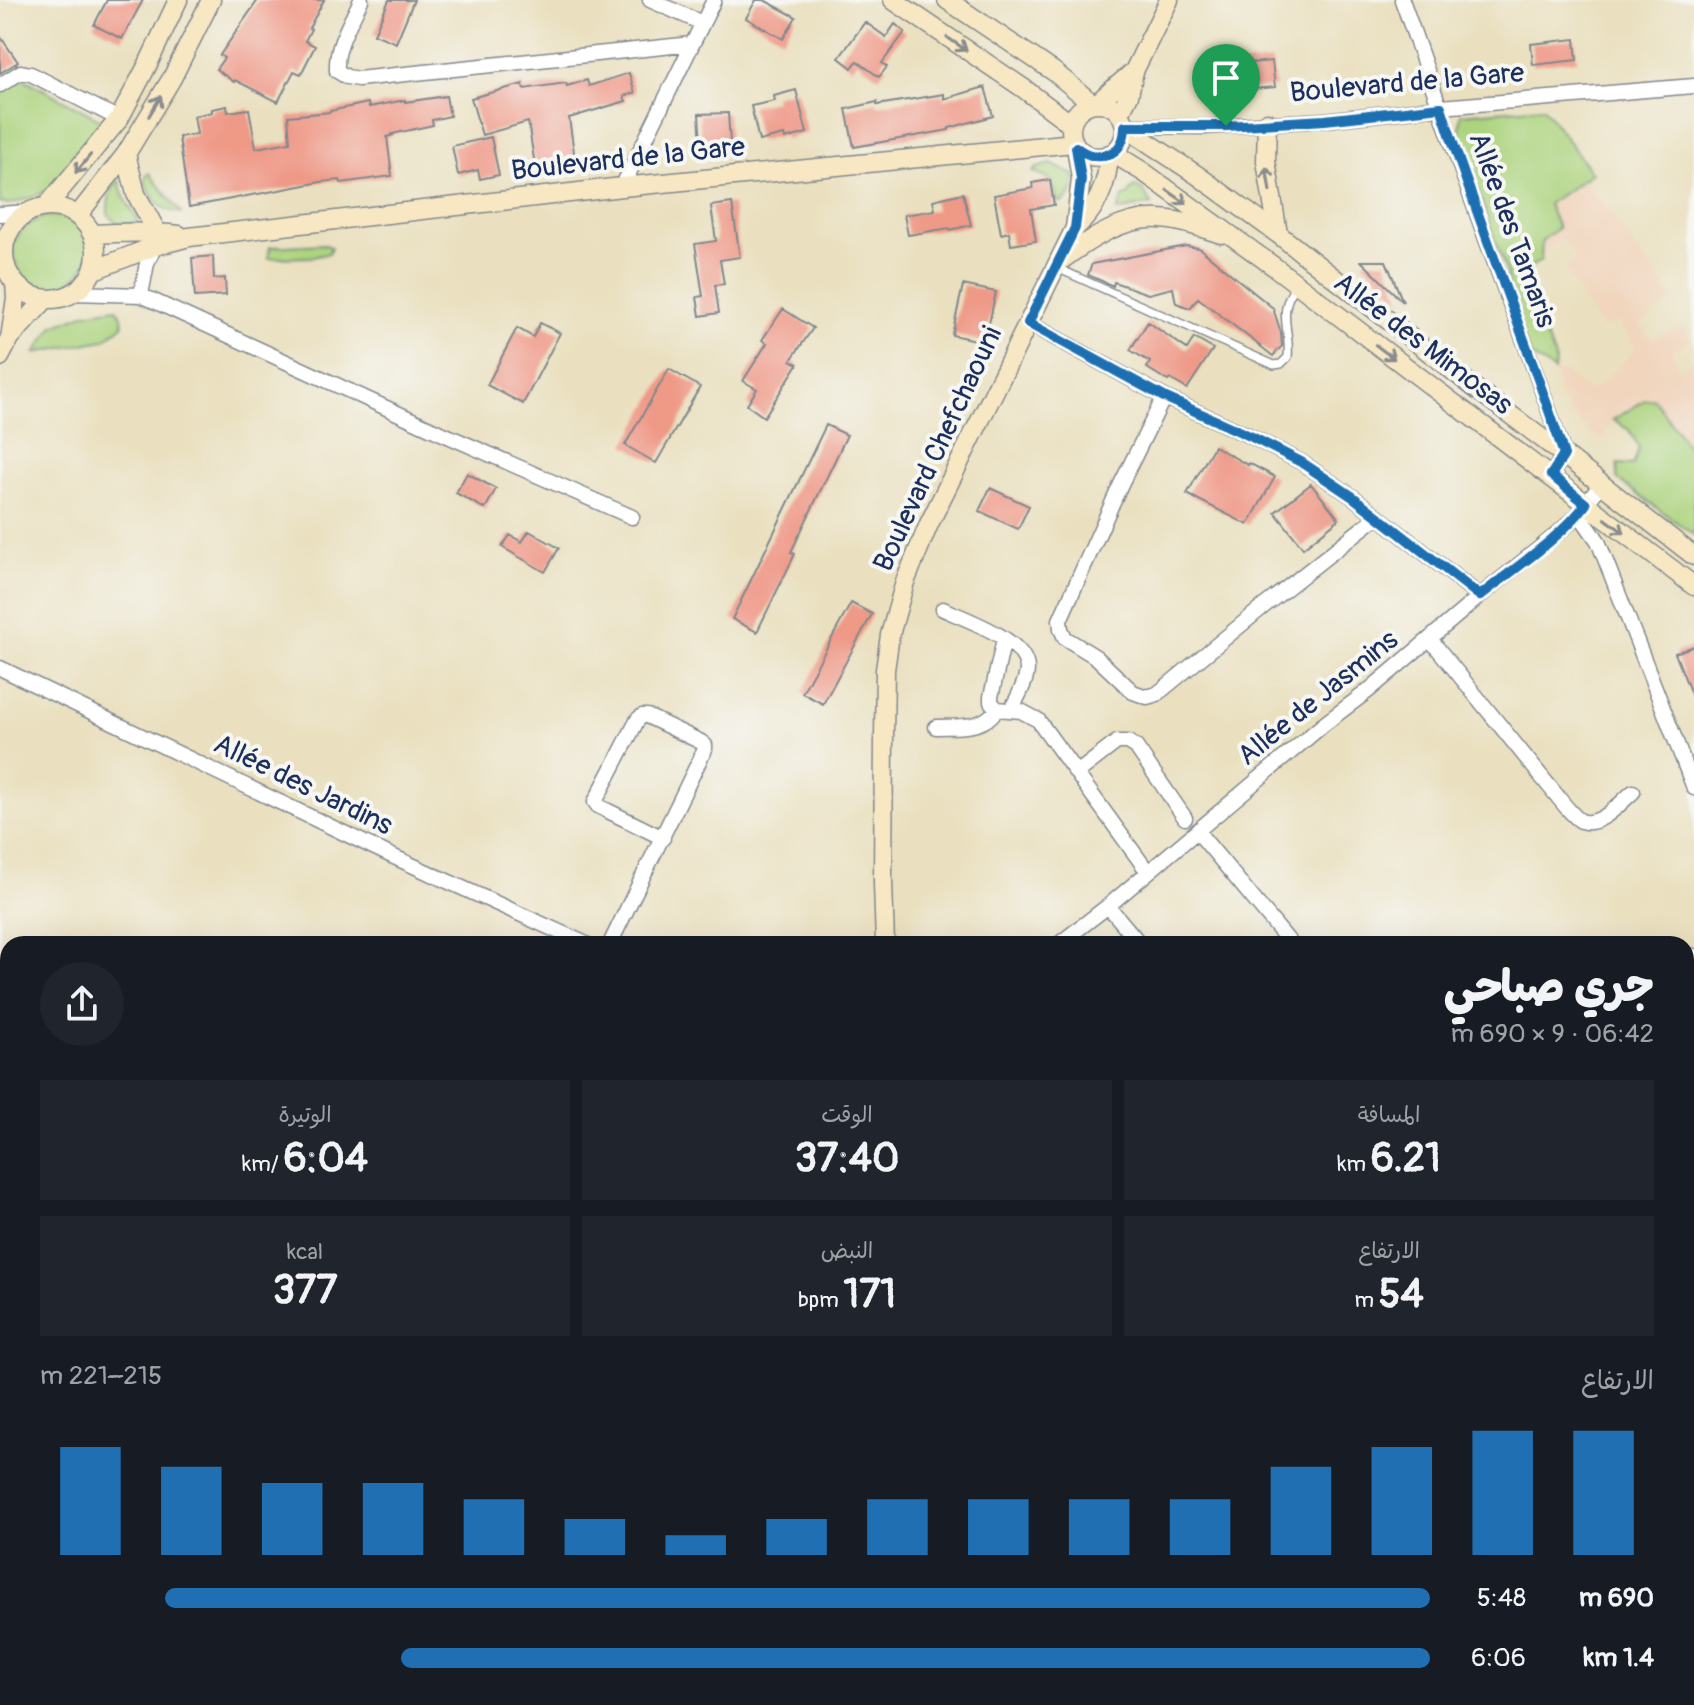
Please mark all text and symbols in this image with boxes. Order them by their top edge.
one-way arrow [946,36,968,52]
pin [1192,44,1260,126]
street label: Boulevard de la Gare [1289,55,1526,111]
icon: arrive [1204,56,1248,100]
one-way arrow [147,95,163,118]
street label: Allée des Tamaris [1461,128,1564,333]
street label: Boulevard de la Gare [509,129,747,189]
one-way arrow [74,153,92,173]
one-way arrow [1260,166,1275,192]
one-way arrow [1166,188,1188,205]
street label: Allée des Mimosas [1327,265,1520,423]
street label: Boulevard Chefchaouni [866,321,1010,577]
one-way arrow [1374,344,1396,360]
one-way arrow [1604,517,1625,534]
street label: Allée de Jasmins [1231,622,1406,773]
street label: Allée des Jardins [208,727,399,844]
text: جري صباحي [1444,960,1654,1015]
button: share [40,962,124,1046]
text: 06:42 · 9 × 690 m [1451,1018,1654,1050]
text: الوتيرة [278,1101,332,1129]
text: الوقت [821,1101,873,1129]
text: المسافة [1358,1101,1420,1129]
text: 6:04 [283,1134,368,1183]
text: 37:40 [795,1134,899,1183]
text: 6.21 [1371,1134,1441,1183]
text: /km [242,1150,283,1178]
text: km [1337,1150,1371,1178]
text: النبض [821,1237,873,1265]
text: الارتفاع [1358,1237,1420,1265]
text: kcal [287,1238,323,1266]
text: 377 [273,1266,337,1315]
text: 171 [844,1270,896,1319]
text: 54 [1379,1270,1424,1319]
text: bpm [798,1286,844,1314]
text: m [1354,1286,1379,1314]
text: 215–221 m [40,1360,162,1392]
text: الارتفاع [1581,1365,1654,1397]
text: 5:48 [1477,1582,1526,1614]
text: 690 m [1579,1582,1654,1614]
text: 6:06 [1471,1642,1526,1674]
text: 1.4 km [1583,1642,1654,1674]

